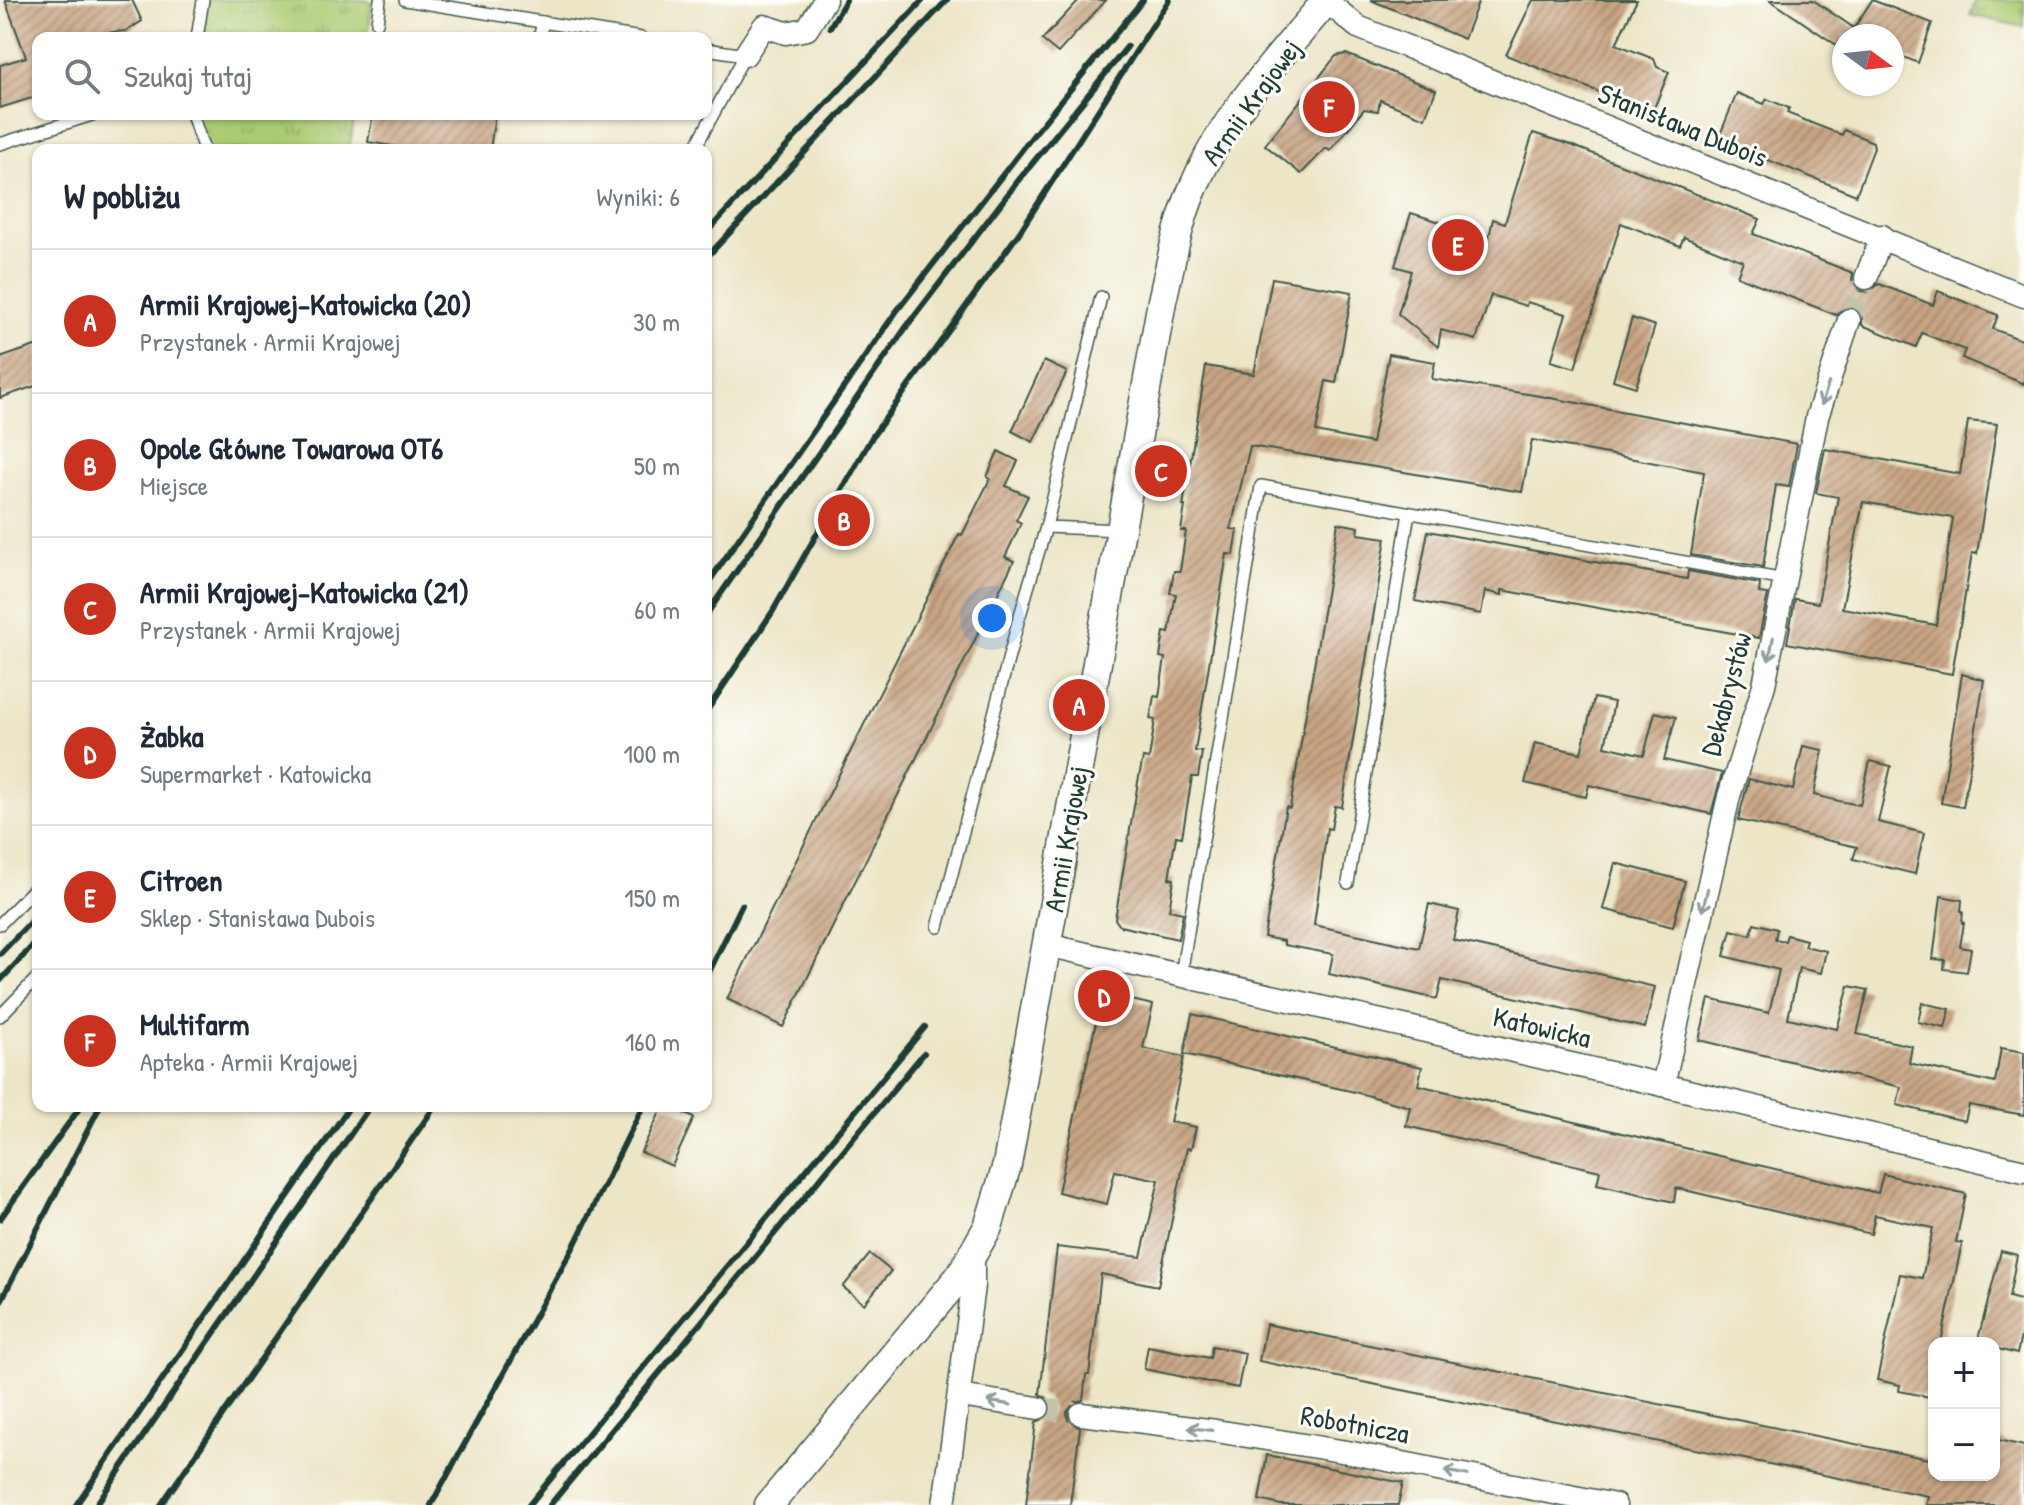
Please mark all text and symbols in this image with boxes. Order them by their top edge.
north arrow [1832,24,1904,96]
street label: Armii Krajowej [1192,31,1310,173]
search box [32,32,712,120]
icon: search [60,54,104,98]
text: Szukaj tutaj [124,56,252,96]
street label: Stanisława Dubois [1593,74,1773,176]
pin: F [1303,77,1355,137]
text: W pobliżu [64,173,180,219]
text: Wyniki: 6 [596,179,680,214]
pin: E [1432,215,1484,275]
text: Armii Krajowej-Katowicka (20) [140,284,472,324]
text: A [84,304,96,339]
text: 30 m [633,304,680,339]
text: Przystanek · Armii Krajowej [140,324,401,359]
one-way arrow [1816,382,1831,407]
text: Opole Główne Towarowa OT6 [140,428,443,468]
pin: C [1135,441,1187,501]
text: B [83,448,97,483]
text: 50 m [634,448,680,483]
text: Miejsce [140,468,208,503]
pin: B [818,490,870,550]
text: Armii Krajowej-Katowicka (21) [140,572,469,612]
text: C [83,592,97,627]
text: 60 m [634,592,680,627]
your location [972,598,1012,638]
text: Przystanek · Armii Krajowej [140,612,401,647]
street label: Dekabrystów [1691,628,1761,760]
one-way arrow [1763,635,1778,661]
pin: A [1053,675,1105,735]
text: Żabka [140,716,204,756]
text: D [84,736,96,771]
text: 100 m [624,736,680,771]
text: Supermarket · Katowicka [140,756,371,791]
street label: Armii Krajowej [1034,763,1098,915]
text: Citroen [140,860,223,900]
text: E [84,880,96,915]
text: 150 m [624,880,680,915]
one-way arrow [1697,886,1712,912]
text: Sklep · Stanisława Dubois [140,900,375,935]
pin: D [1078,966,1130,1026]
street label: Katowicka [1489,997,1595,1057]
text: Multifarm [140,1004,249,1044]
text: F [85,1024,95,1059]
text: 160 m [625,1024,680,1059]
text: Apteka · Armii Krajowej [140,1044,358,1079]
map controls [1928,1337,2000,1481]
button: + [1928,1337,2000,1409]
one-way arrow [987,1395,1012,1410]
street label: Robotnicza [1298,1396,1412,1452]
button: − [1928,1409,2000,1481]
one-way arrow [1188,1421,1213,1436]
one-way arrow [1444,1465,1470,1480]

